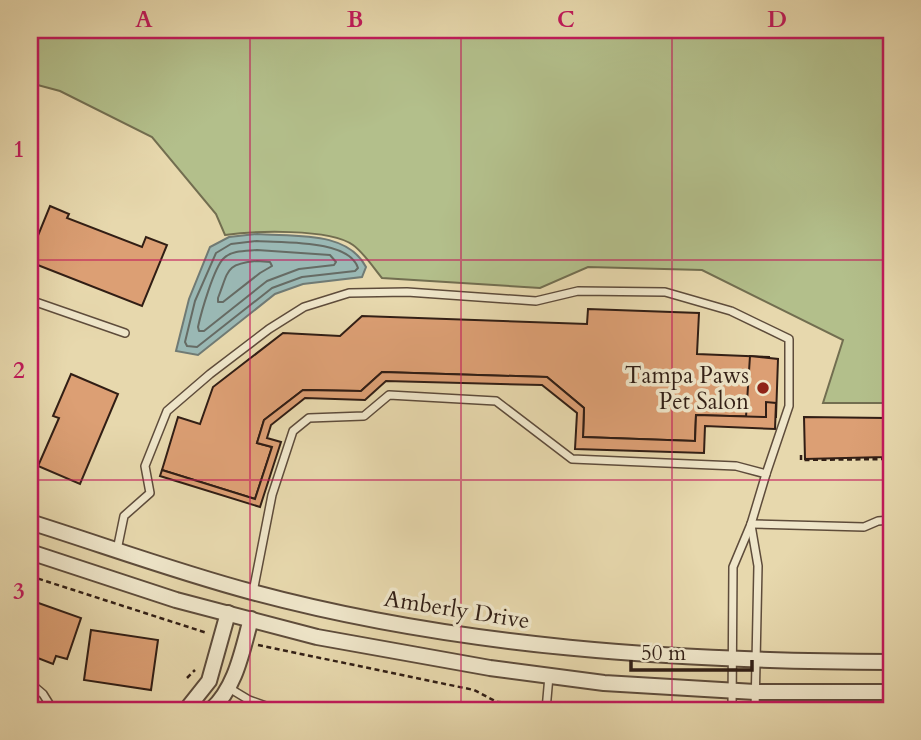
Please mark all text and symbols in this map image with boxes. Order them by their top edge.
text: A [135,4,153,35]
text: B [347,4,363,35]
text: C [557,4,575,35]
text: D [767,4,787,35]
text: 1 [13,134,25,165]
text: 2 [13,355,25,386]
place label: Tampa Paws Pet Salon [625,360,749,417]
marker: Tampa Paws Pet Salon [755,380,771,396]
text: 3 [13,576,25,607]
street label: Amberly Drive [382,583,532,636]
scale bar [631,628,751,672]
text: 50 m [641,639,686,668]

